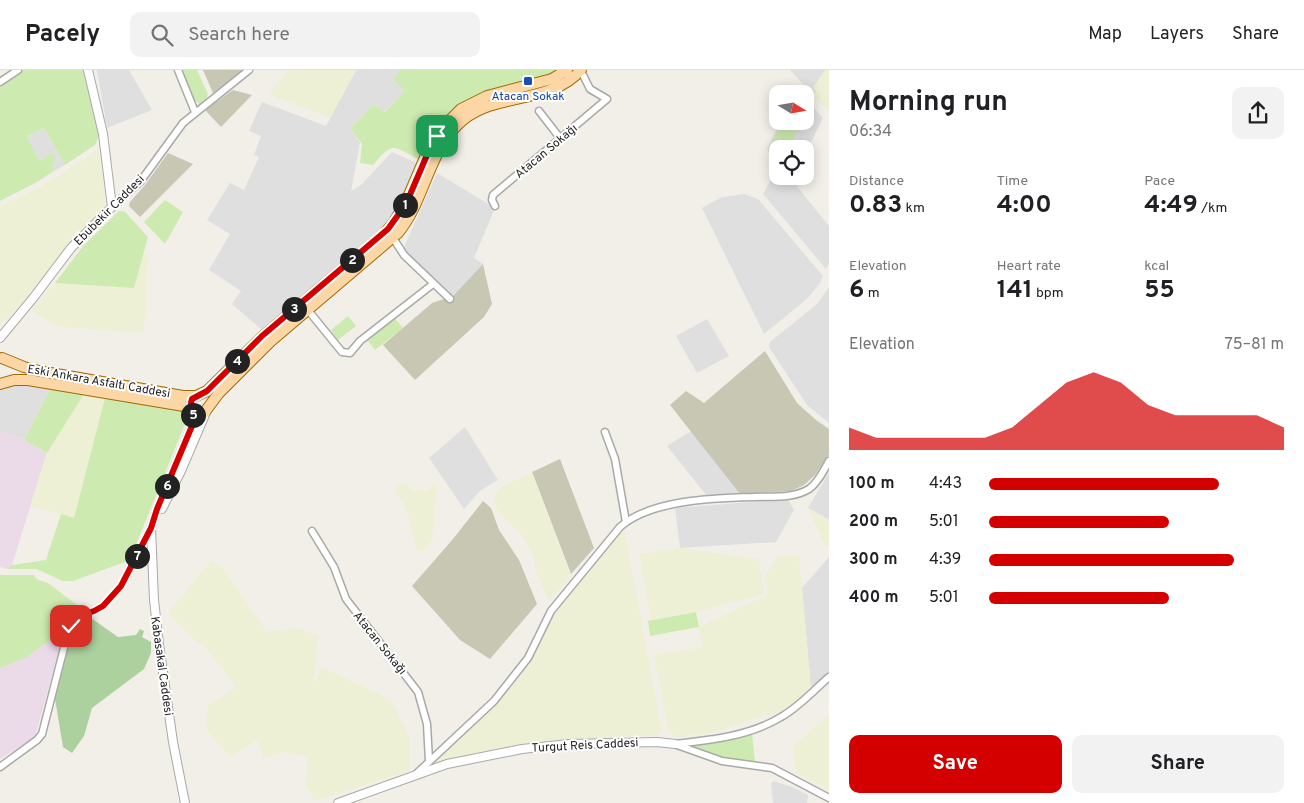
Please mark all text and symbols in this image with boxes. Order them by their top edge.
search box [130,12,480,57]
text: Pacely [25,20,100,50]
icon: search [148,21,176,49]
text: Search here [188,23,290,47]
text: Map [1088,23,1122,46]
text: Layers [1150,23,1204,46]
text: Share [1232,23,1279,46]
marker: Atacan Sokak [522,75,534,87]
north arrow [769,85,814,130]
map controls [769,85,814,185]
text: Morning run [849,85,1008,121]
button: share [1232,87,1284,139]
place label: Atacan Sokak [491,89,565,105]
pin [416,115,458,157]
street label: Atacan Sokağı [512,121,581,183]
icon: arrive [423,122,451,150]
text: 06:34 [849,122,892,142]
button: locate [769,140,814,185]
street label: Ebubekir Caddesi [71,172,149,250]
text: Distance [849,173,904,190]
text: Time [997,173,1028,190]
text: Pace [1144,173,1175,190]
text: 0.83 [849,190,902,222]
text: 4:00 [997,190,1052,222]
text: 4:49 [1144,190,1198,222]
pin: 1 [392,192,418,218]
text: 1 [403,197,408,214]
text: km [902,200,925,217]
text: /km [1198,200,1227,217]
pin: 2 [340,248,364,272]
text: 2 [348,252,357,269]
text: Elevation [849,258,907,275]
text: Heart rate [997,258,1061,275]
text: kcal [1144,258,1169,275]
text: 6 [849,275,864,307]
text: 141 [997,275,1033,307]
text: 55 [1144,275,1175,307]
text: m [864,285,880,302]
text: bpm [1033,285,1064,302]
pin: 3 [282,296,306,322]
text: 3 [290,301,299,318]
text: Elevation [849,335,915,355]
text: 75–81 m [1225,335,1284,355]
pin: 4 [224,348,250,374]
text: 4 [233,353,242,370]
street label: Eski Ankara Asfaltı Caddesi [26,362,171,402]
pin: 5 [180,402,206,428]
text: 5 [189,407,198,424]
pin: 6 [154,474,180,498]
text: 100 m [849,474,895,494]
text: 4:43 [929,474,962,494]
text: 6 [163,478,172,495]
text: 200 m [849,512,898,532]
text: 5:01 [929,512,959,532]
pin: 7 [124,544,150,568]
text: 7 [134,548,141,565]
text: 300 m [849,550,897,570]
text: 4:39 [929,550,961,570]
text: 400 m [849,588,898,608]
text: 5:01 [929,588,959,608]
pin [50,605,92,647]
street label: Atacan Sokağı [349,609,410,679]
icon: check [57,612,85,640]
street label: Kabasakal Caddesi [146,615,176,717]
street label: Turgut Reis Caddesi [531,735,639,757]
button: Save [849,735,1062,793]
button: Share [1072,735,1284,793]

